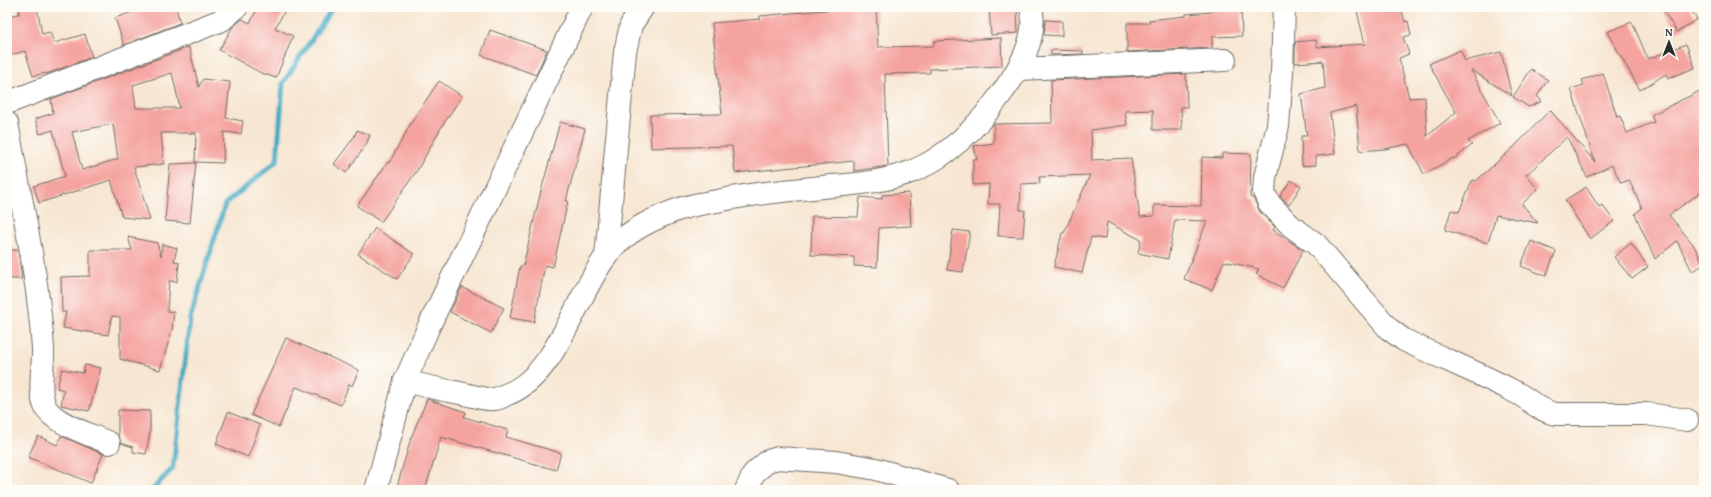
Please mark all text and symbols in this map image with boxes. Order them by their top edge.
north arrow [1649,22,1689,62]
text: N [1665,24,1673,40]

